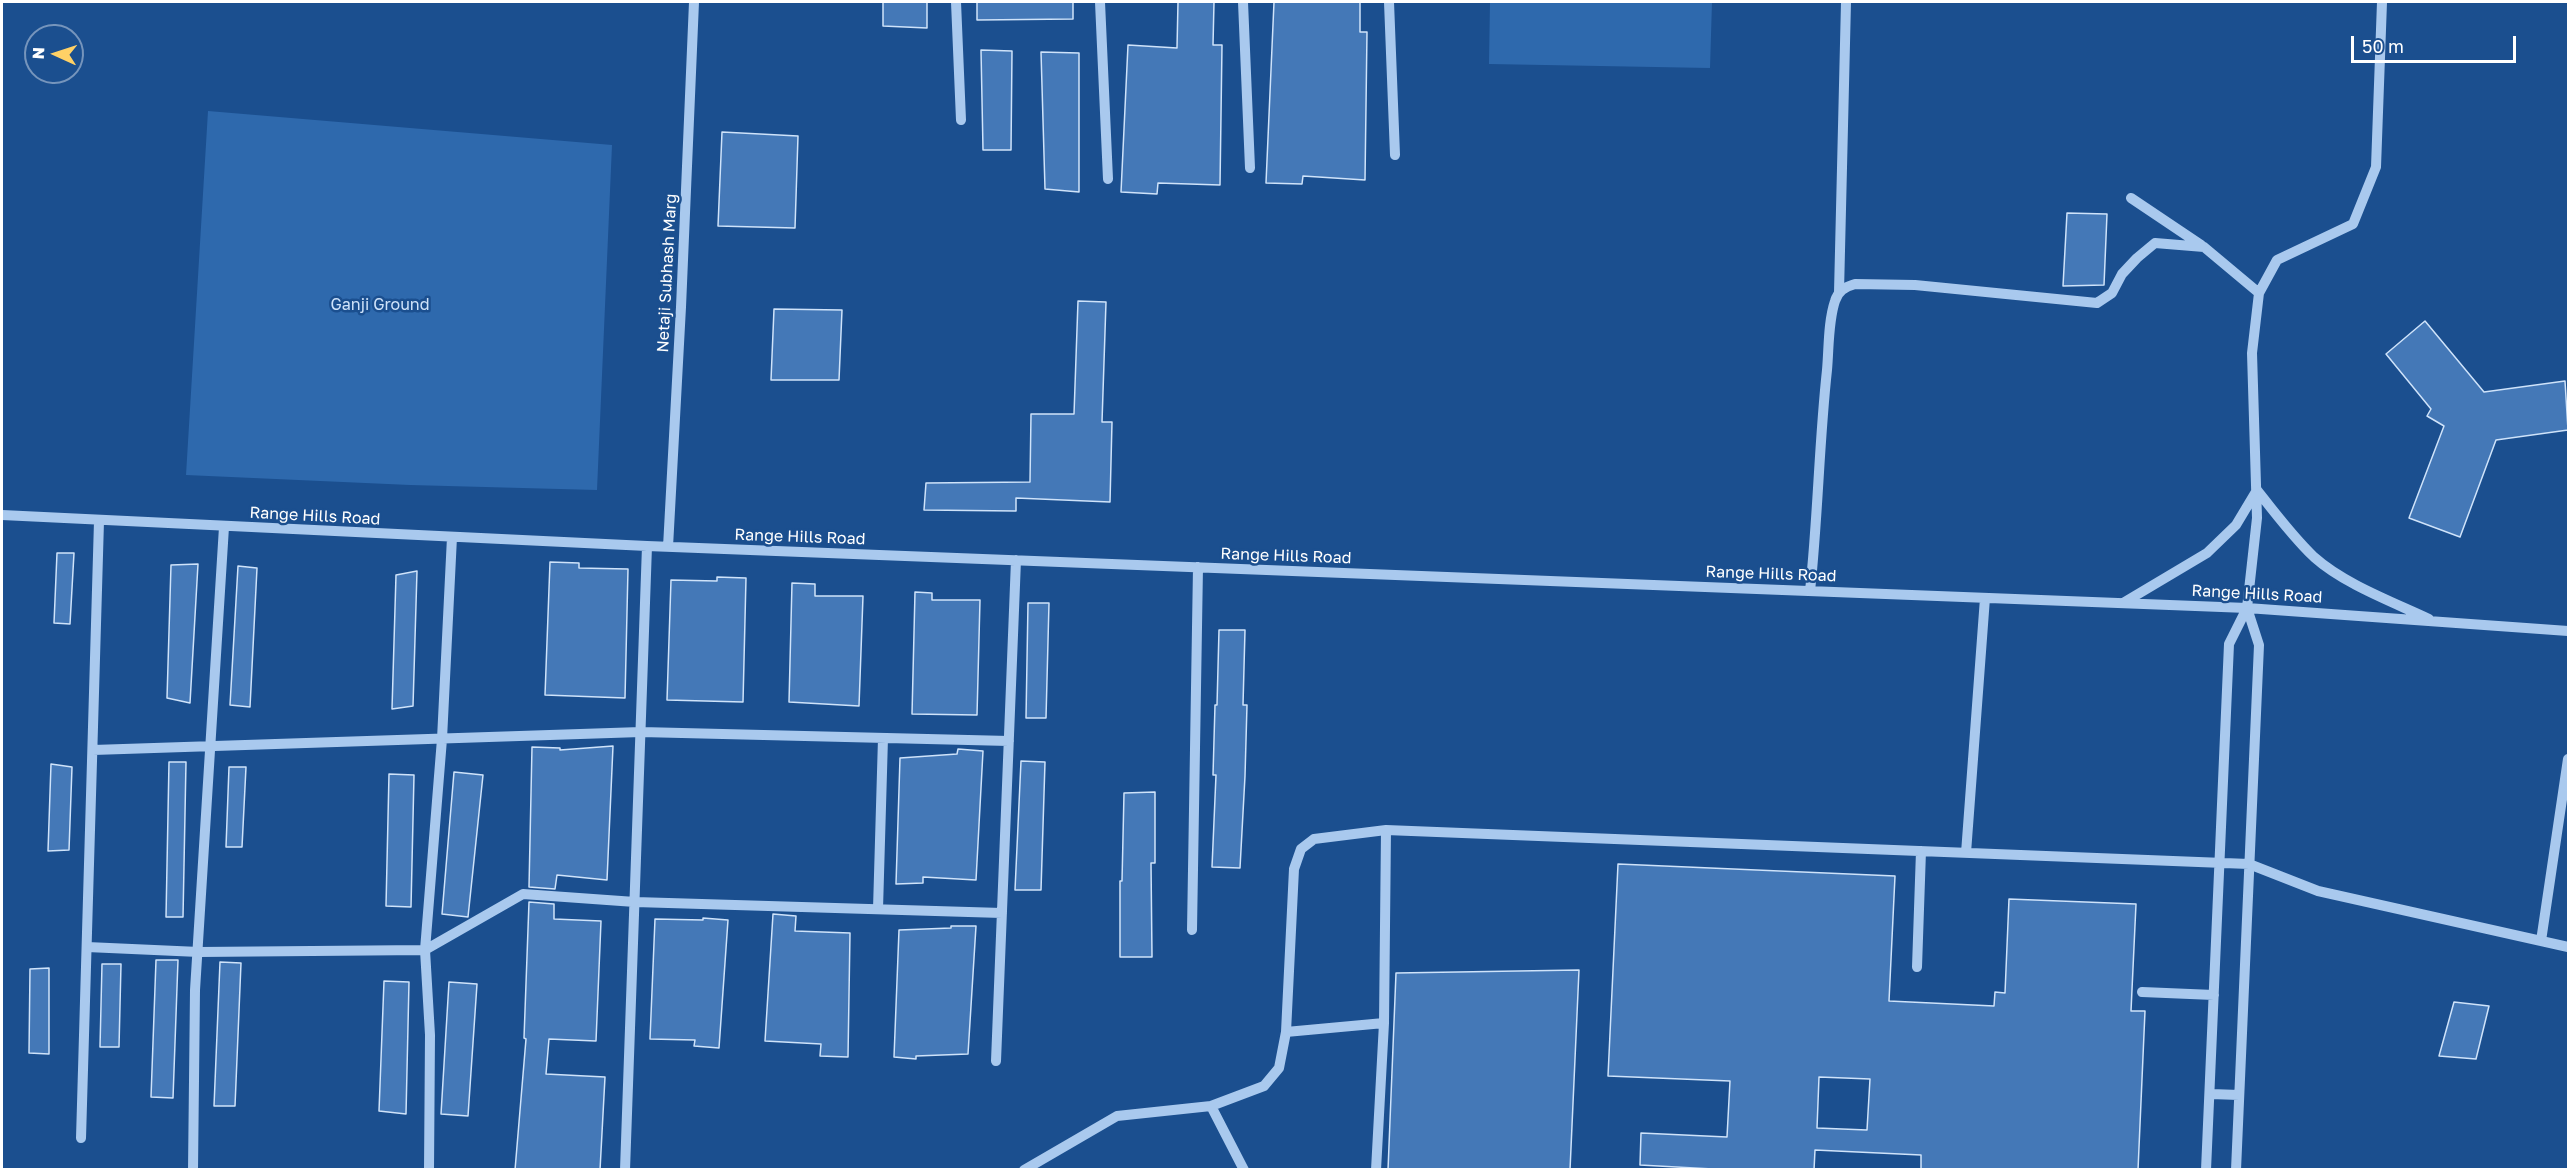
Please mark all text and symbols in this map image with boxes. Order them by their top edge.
north arrow [24,24,84,84]
scale bar [2354,24,2519,62]
text: 50 m [2362,35,2404,57]
text: N [28,47,48,60]
street label: Netaji Subhash Marg [653,193,681,353]
park label: Ganji Ground [330,295,430,315]
street label: Range Hills Road [249,503,381,529]
street label: Range Hills Road [734,525,866,549]
street label: Range Hills Road [1220,544,1352,568]
street label: Range Hills Road [1705,562,1837,586]
street label: Range Hills Road [2191,581,2323,607]

